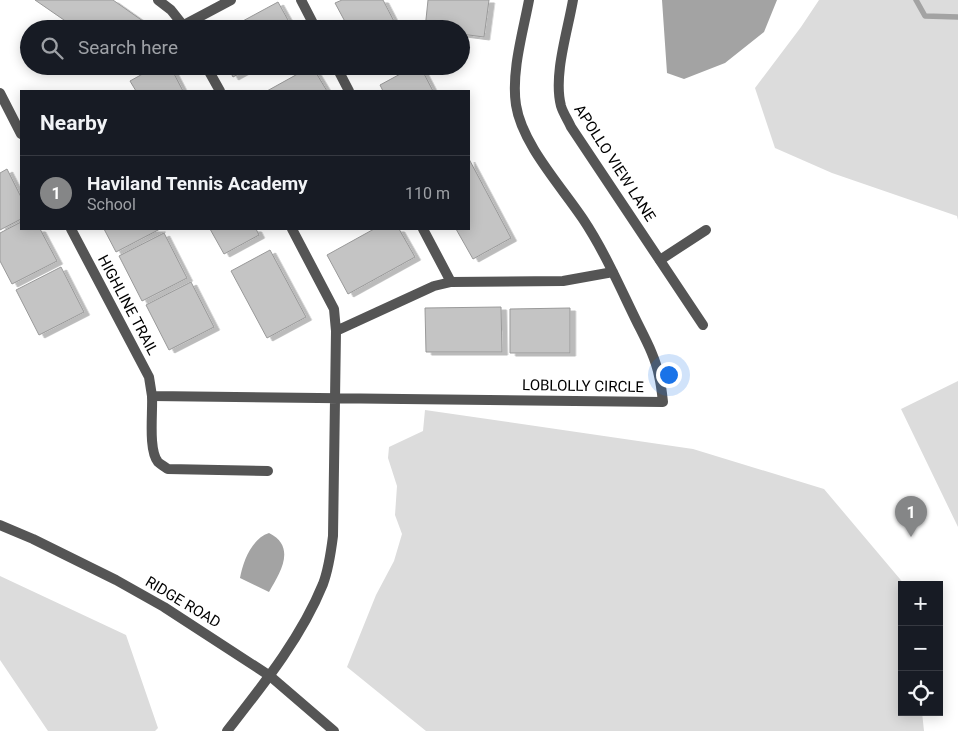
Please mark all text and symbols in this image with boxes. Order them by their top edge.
search box [20,20,470,75]
icon: search [38,34,66,62]
text: Search here [78,36,178,59]
street label: APOLLO VIEW LANE [570,101,660,225]
text: Nearby [40,111,107,135]
text: Haviland Tennis Academy [87,172,308,195]
text: 1 [51,184,61,203]
text: 110 m [405,184,450,203]
text: School [87,195,136,214]
street label: HIGHLINE TRAIL [94,252,162,358]
your location [656,362,682,388]
street label: LOBLOLLY CIRCLE [522,376,645,396]
pin: 1 [895,496,927,537]
street label: RIDGE ROAD [142,572,224,632]
map controls [898,581,943,716]
button: + [898,581,943,626]
button: − [898,626,943,671]
button: locate [898,671,943,716]

